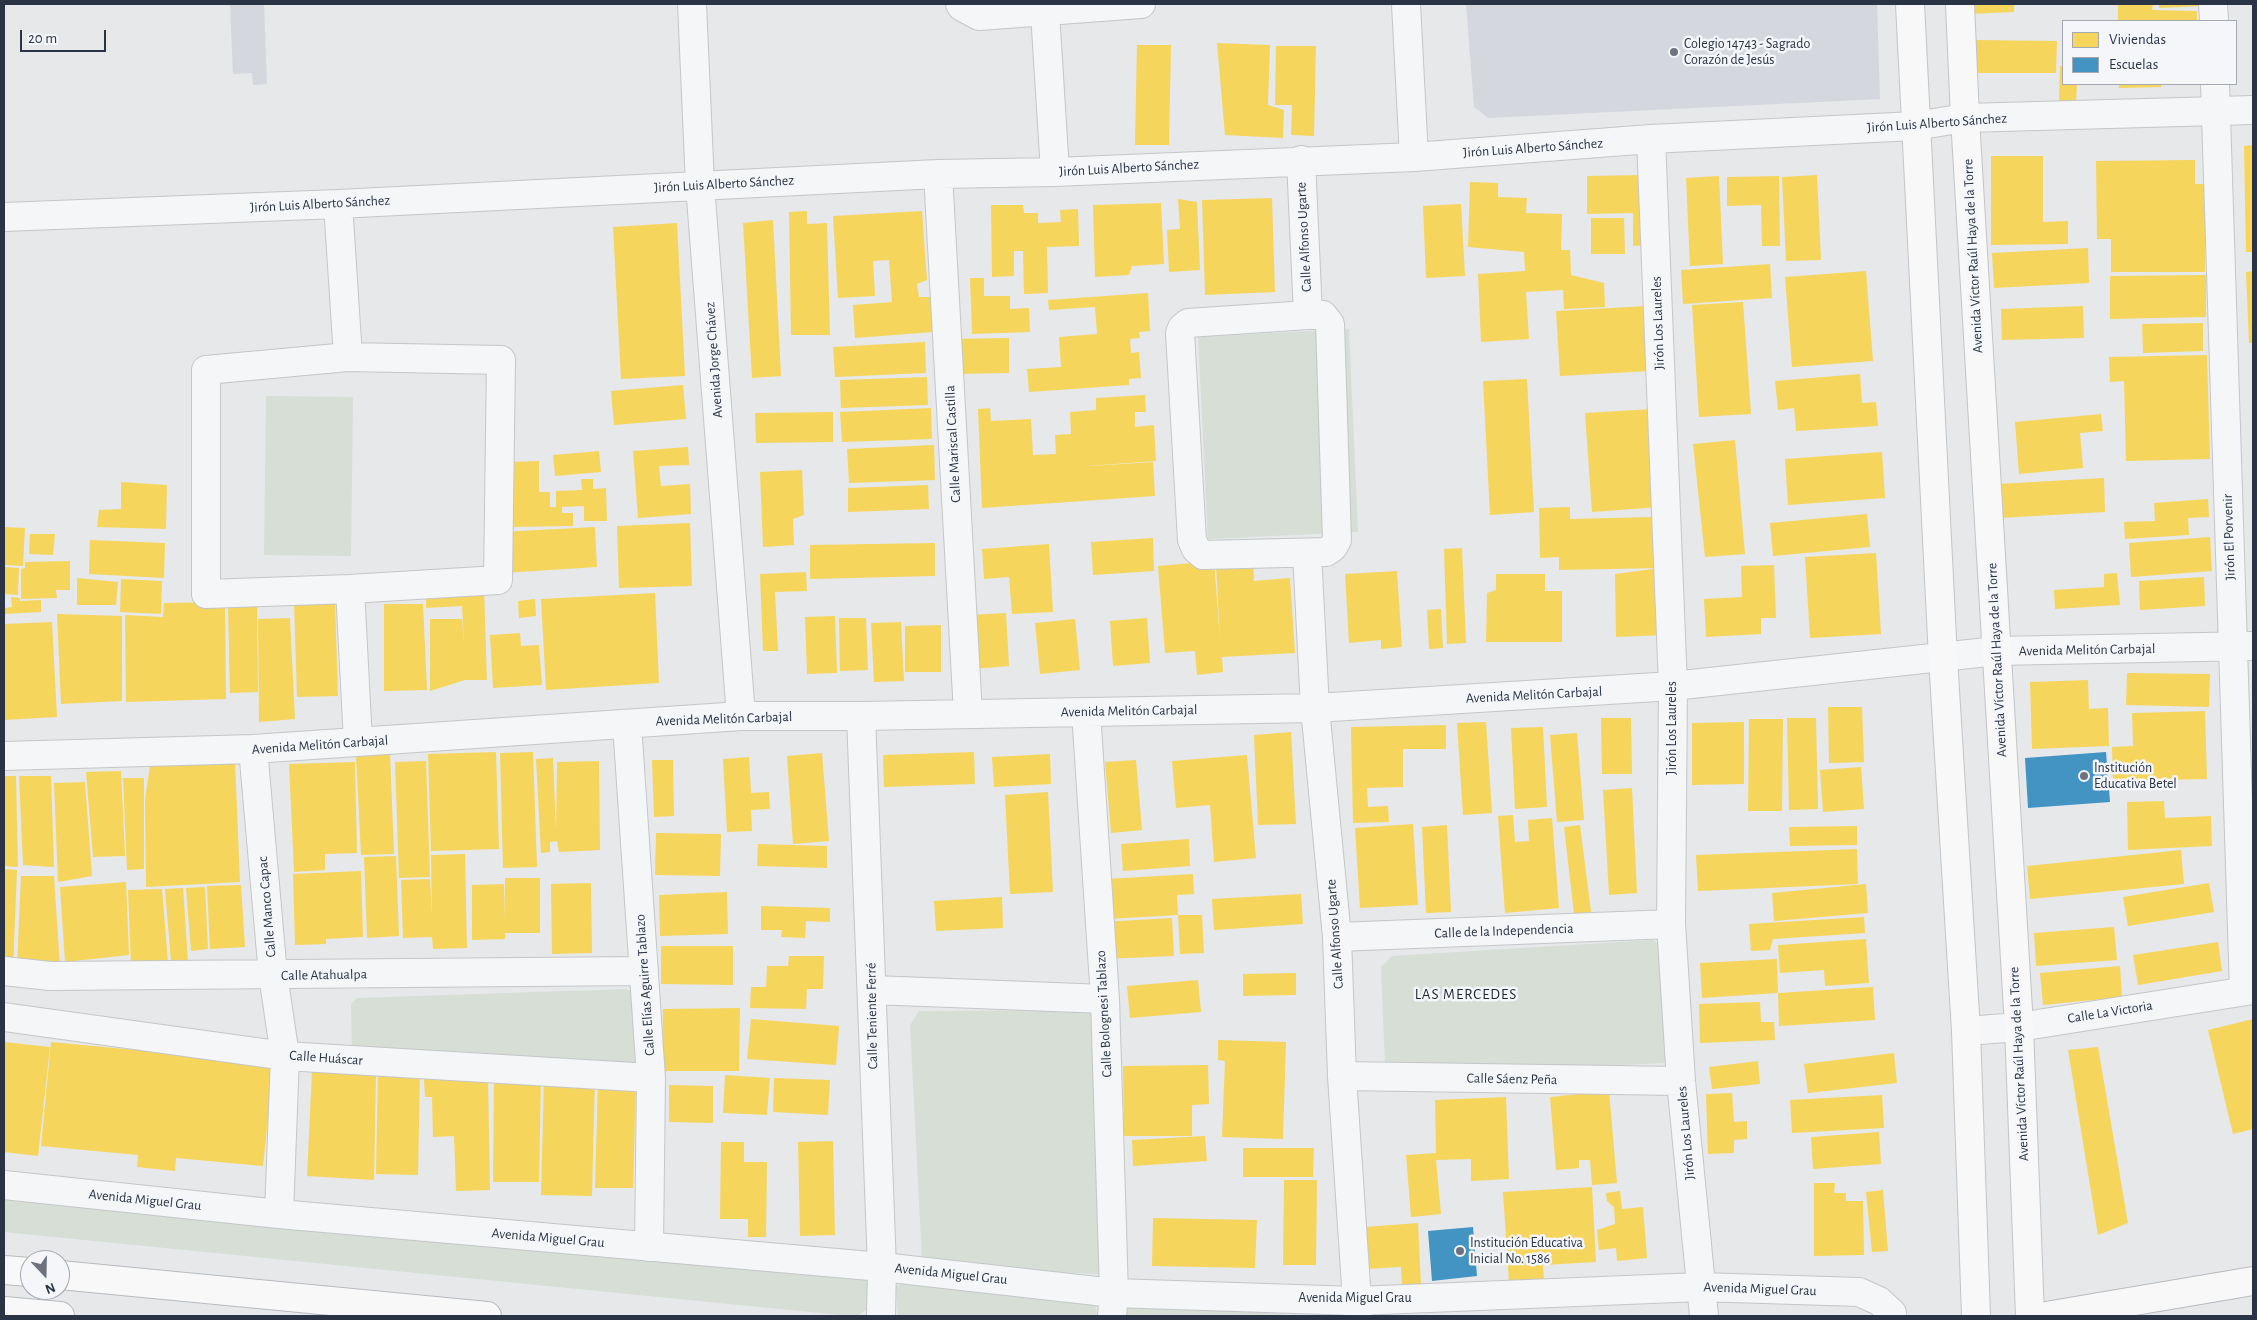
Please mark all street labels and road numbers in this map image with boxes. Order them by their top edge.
street label: Jirón Luis Alberto Sánchez [1866,110,2008,136]
street label: Jirón Luis Alberto Sánchez [1462,135,1604,161]
street label: Jirón Luis Alberto Sánchez [1059,156,1199,180]
street label: Avenida Víctor Raúl Haya de la Torre [1960,158,1986,354]
street label: Jirón Luis Alberto Sánchez [654,172,794,196]
street label: Calle Alfonso Ugarte [1293,182,1315,292]
street label: Jirón Luis Alberto Sánchez [250,192,390,216]
street label: Jirón Los Laureles [1648,276,1668,370]
street label: Avenida Jorge Chávez [702,301,726,419]
street label: Calle Mariscal Castilla [942,385,964,503]
street label: Jirón El Porvenir [2219,494,2239,580]
street label: Avenida Víctor Raúl Haya de la Torre [1984,562,2010,758]
street label: Avenida Melitón Carbajal [2019,640,2155,660]
street label: Jirón Los Laureles [1664,681,1680,775]
street label: Avenida Melitón Carbajal [1465,683,1603,707]
street label: Avenida Melitón Carbajal [1061,701,1197,721]
street label: Avenida Melitón Carbajal [655,708,793,730]
street label: Avenida Melitón Carbajal [251,732,389,758]
street label: Calle Manco Capac [254,856,280,958]
street label: Calle Alfonso Ugarte [1323,878,1347,990]
street label: Calle Elías Aguirre Tablazo [632,914,658,1056]
street label: Calle de la Independencia [1434,920,1574,942]
street label: Calle Bolognesi Tablazo [1092,950,1116,1078]
street label: Calle Teniente Ferré [863,963,881,1069]
street label: Calle Atahualpa [281,966,367,984]
street label: Avenida Víctor Raúl Haya de la Torre [2006,966,2032,1162]
street label: Calle La Victoria [2066,997,2154,1027]
street label: Calle Huáscar [289,1047,363,1069]
street label: Calle Sáenz Peña [1466,1070,1558,1088]
street label: Jirón Los Laureles [1674,1086,1698,1180]
street label: Avenida Miguel Grau [88,1186,202,1214]
street label: Avenida Miguel Grau [491,1225,605,1251]
street label: Avenida Miguel Grau [894,1260,1008,1288]
street label: Avenida Miguel Grau [1703,1279,1817,1299]
street label: Avenida Miguel Grau [1298,1290,1412,1306]

